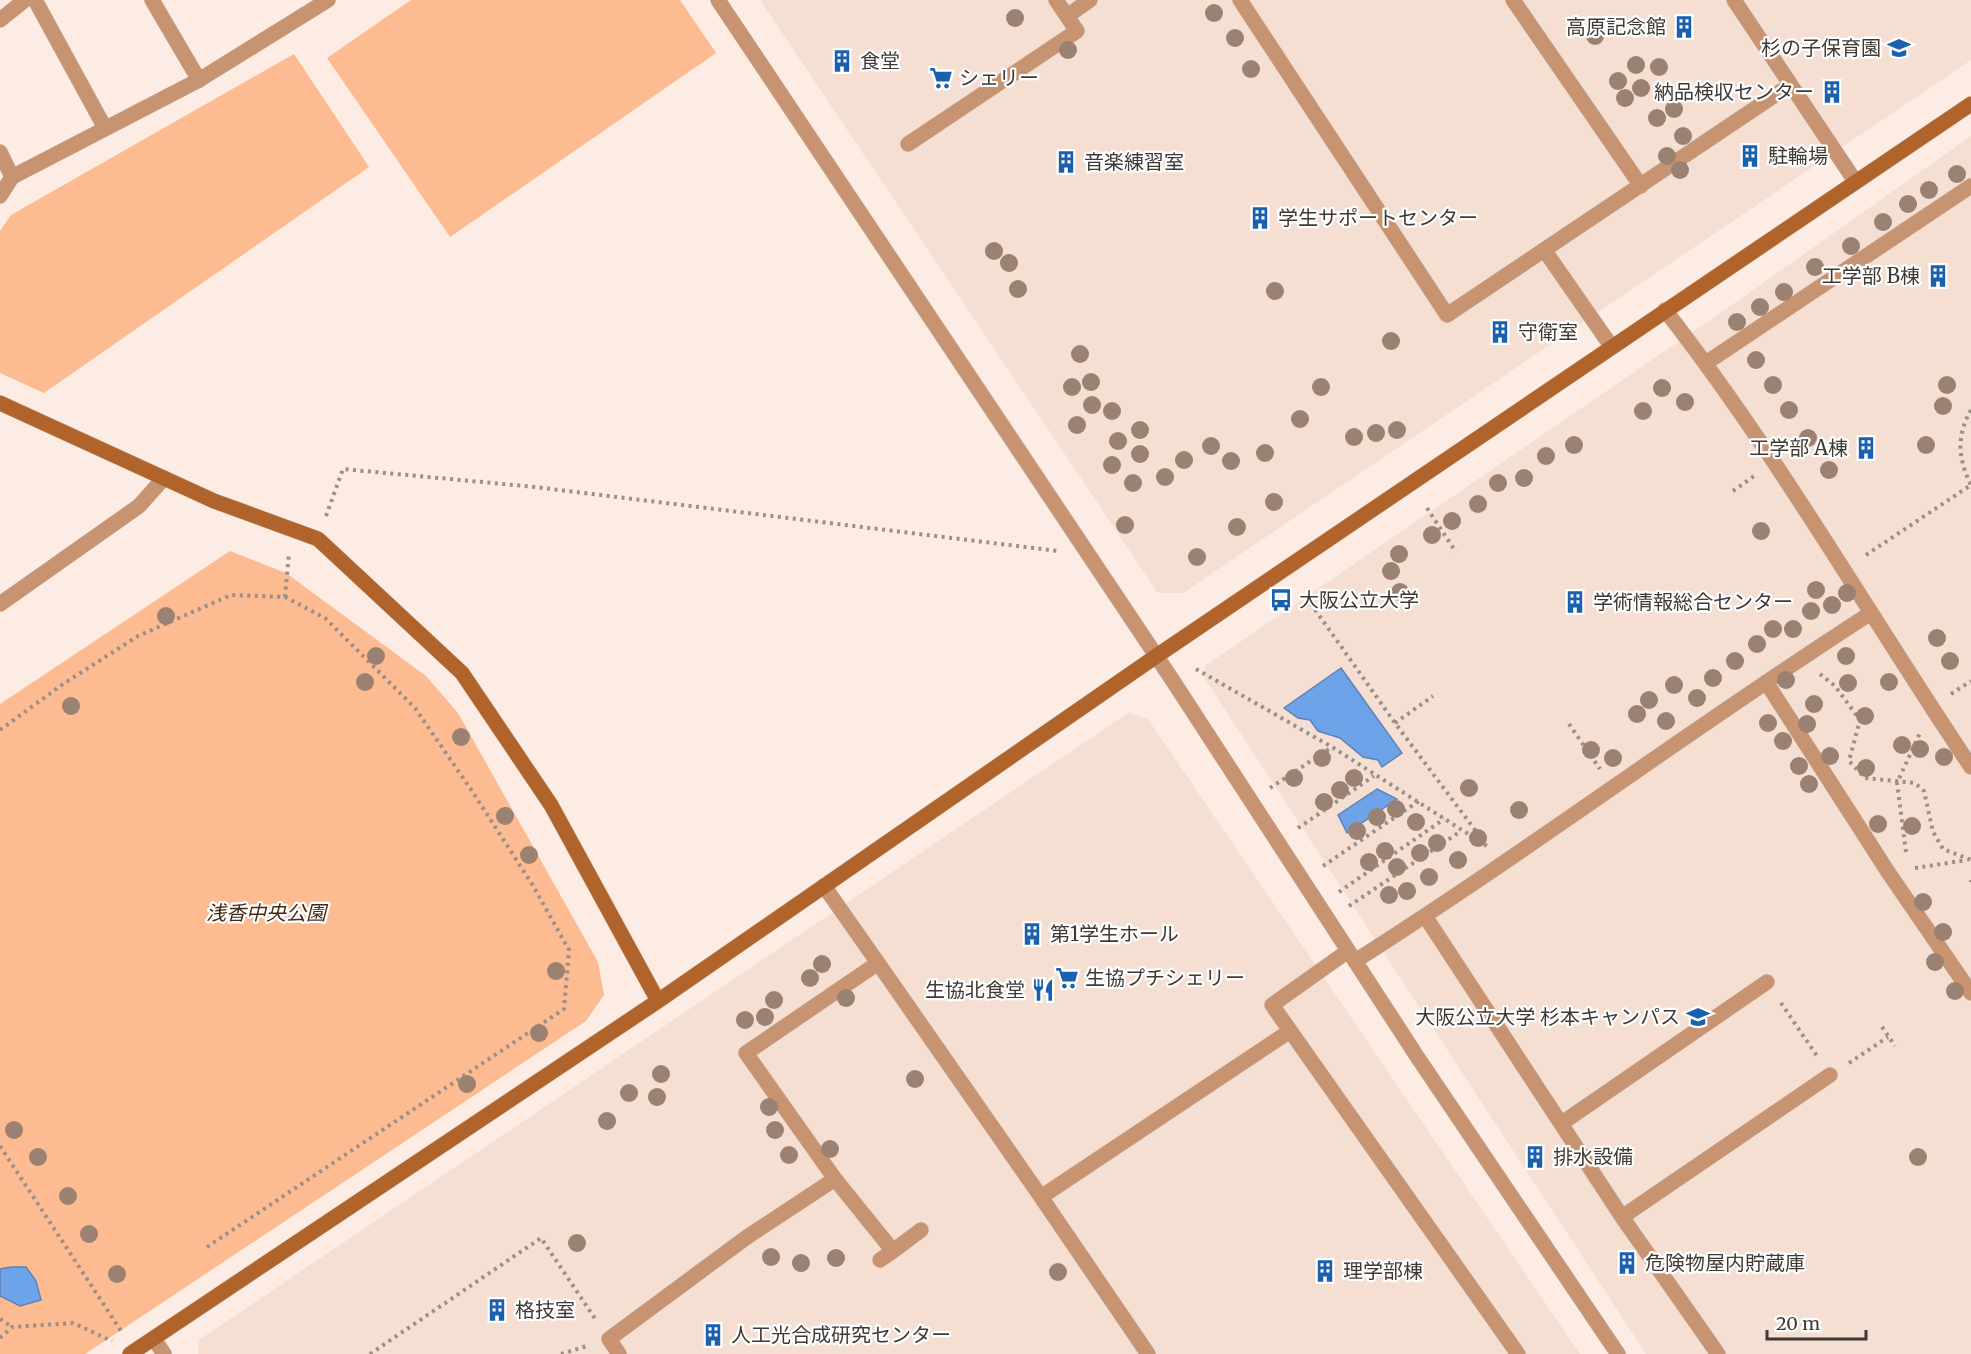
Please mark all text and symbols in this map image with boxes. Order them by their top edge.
place label: 高原記念館 [1566,14,1666,39]
building icon: 高原記念館 [1671,14,1697,40]
place label: 杉の子保育園 [1761,35,1881,60]
school or university icon: 杉の子保育園 [1886,35,1912,61]
building icon: 食堂 [829,48,855,74]
place label: 食堂 [860,48,900,73]
supermarket icon: シェリー [928,65,954,91]
place label: シェリー [959,65,1039,90]
place label: 納品検収センター [1654,79,1814,104]
building icon: 納品検収センター [1819,79,1845,105]
building icon: 駐輪場 [1737,143,1763,169]
place label: 駐輪場 [1768,143,1828,168]
building icon: 音楽練習室 [1053,149,1079,175]
place label: 音楽練習室 [1084,149,1184,174]
building icon: 学生サポートセンター [1247,205,1273,231]
place label: 学生サポートセンター [1278,205,1478,230]
place label: 工学部 B棟 [1822,263,1920,288]
building icon: 工学部 B棟 [1925,263,1951,289]
building icon: 守衛室 [1487,319,1513,345]
place label: 守衛室 [1518,319,1578,344]
place label: 工学部 A棟 [1749,435,1848,460]
building icon: 工学部 A棟 [1853,435,1879,461]
bus stop icon: 大阪公立大学 [1268,587,1294,613]
place label: 大阪公立大学 [1299,587,1419,612]
building icon: 学術情報総合センター [1562,589,1588,615]
place label: 学術情報総合センター [1593,589,1793,614]
park label: 浅香中央公園 [206,900,329,925]
building icon: 第1学生ホール [1019,921,1045,947]
place label: 第1学生ホール [1050,921,1179,946]
supermarket icon: 生協プチシェリー [1054,965,1080,991]
place label: 生協プチシェリー [1085,965,1245,990]
place label: 生協北食堂 [925,977,1025,1002]
restaurant icon: 生協北食堂 [1030,977,1056,1003]
place label: 大阪公立大学 杉本キャンパス [1415,1004,1680,1029]
school or university icon: 大阪公立大学 杉本キャンパス [1685,1004,1711,1030]
building icon: 排水設備 [1522,1144,1548,1170]
place label: 排水設備 [1553,1144,1633,1169]
building icon: 危険物屋内貯蔵庫 [1614,1250,1640,1276]
place label: 危険物屋内貯蔵庫 [1645,1250,1805,1275]
building icon: 理学部棟 [1312,1258,1338,1284]
place label: 理学部棟 [1343,1258,1423,1283]
building icon: 格技室 [484,1297,510,1323]
place label: 格技室 [515,1297,575,1322]
scale bar [1767,1303,1866,1341]
text: 20 m [1776,1312,1820,1335]
building icon: 人工光合成研究センター [700,1322,726,1348]
place label: 人工光合成研究センター [731,1322,951,1347]

